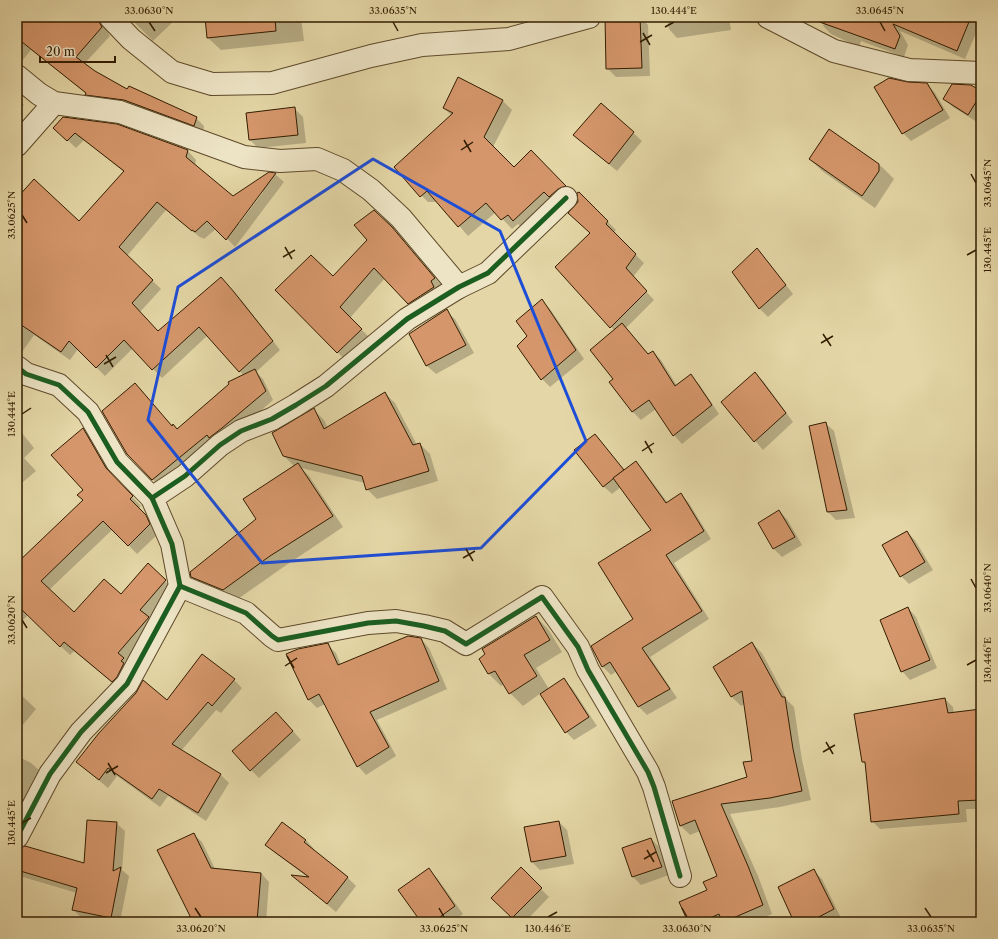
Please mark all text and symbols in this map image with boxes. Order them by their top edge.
text: 33.0630°N [124,4,174,17]
text: 33.0635°N [369,4,417,17]
text: 130.444°E [651,4,697,17]
text: 33.0645°N [856,4,904,17]
scale bar [40,38,115,64]
text: 20 m [46,44,75,59]
text: 33.0645°N [981,159,994,207]
text: 33.0625°N [5,191,18,239]
text: 130.445°E [981,227,994,273]
text: 130.444°E [5,391,18,437]
text: 33.0640°N [981,563,994,613]
text: 33.0620°N [5,595,18,645]
text: 130.446°E [981,637,994,683]
text: 130.445°E [5,800,18,846]
text: 33.0620°N [176,922,226,935]
text: 33.0625°N [420,922,468,935]
text: 130.446°E [525,922,571,935]
text: 33.0630°N [662,922,712,935]
text: 33.0635°N [907,922,955,935]

